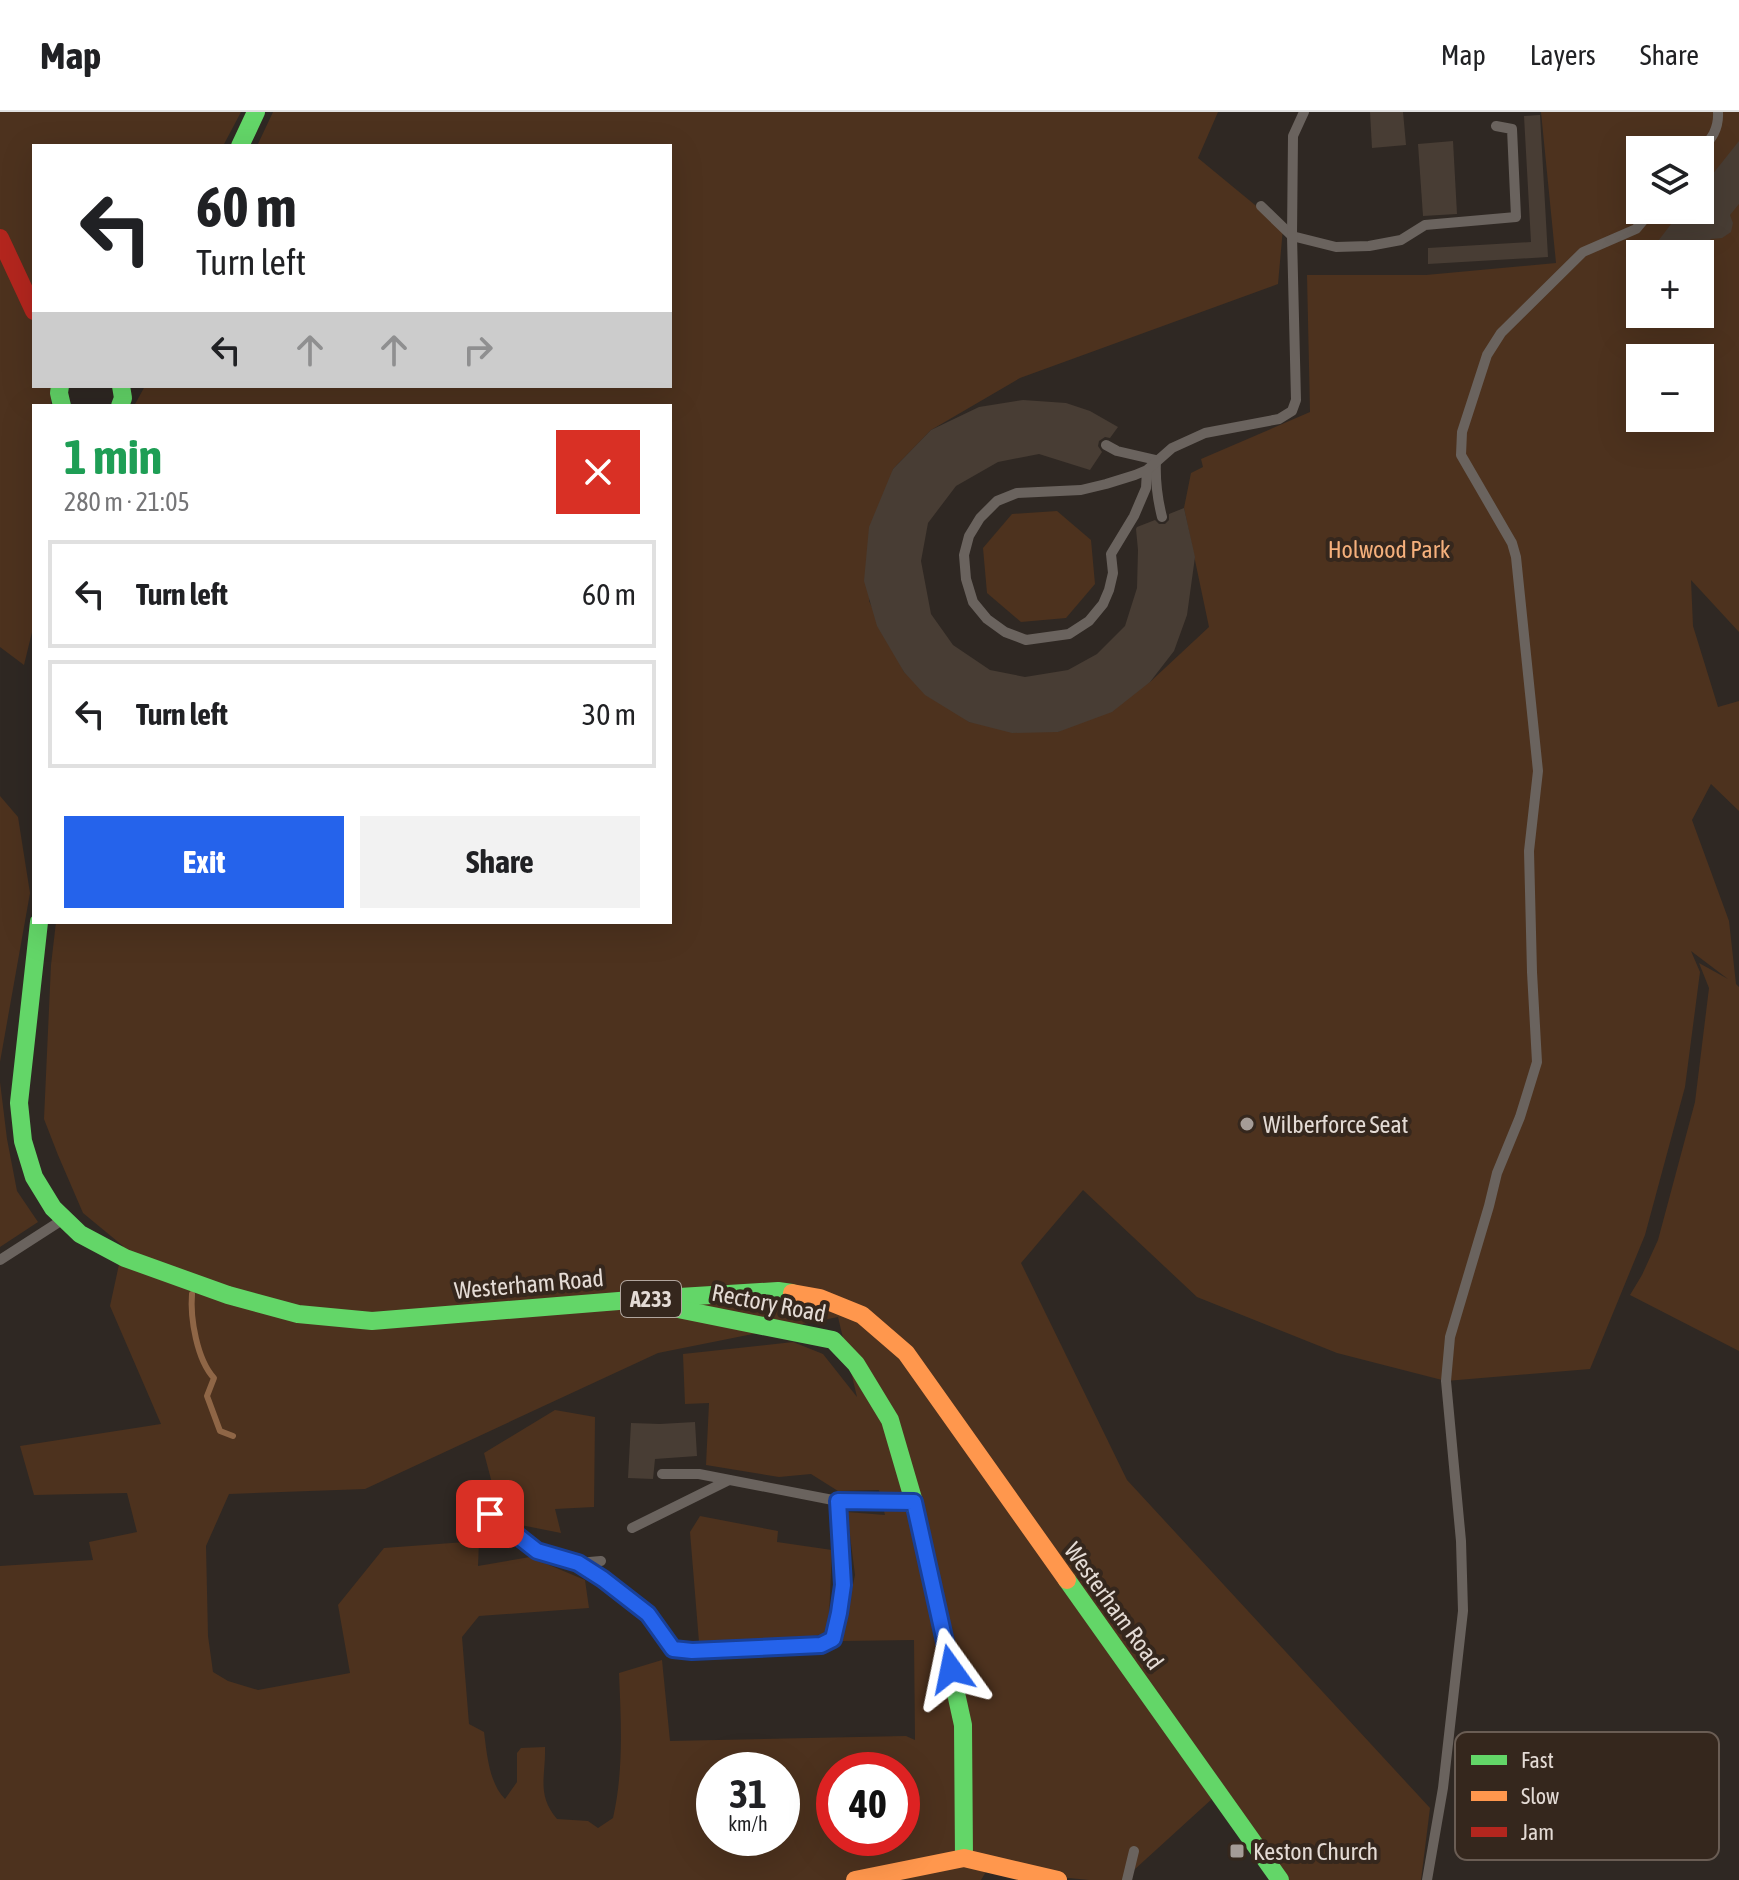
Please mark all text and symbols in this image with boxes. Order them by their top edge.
text: Map [40,34,101,77]
text: Map [1441,39,1486,71]
text: Layers [1530,39,1596,71]
text: Share [1640,39,1699,71]
map controls [1626,136,1714,432]
button: layers [1626,136,1714,224]
text: 60 m [196,175,297,239]
icon: left [64,176,168,280]
button: + [1626,240,1714,328]
text: Turn left [196,241,306,283]
icon: left [204,328,248,372]
icon: ahead [288,328,332,372]
icon: ahead [372,328,416,372]
icon: right [456,328,500,372]
button: − [1626,344,1714,432]
text: 1 min [64,429,162,484]
button: close [556,430,640,514]
text: 280 m · 21:05 [64,487,190,517]
park label: Holwood Park [1328,536,1451,563]
icon: left [68,572,112,616]
text: Turn left [136,577,228,611]
text: 60 m [582,577,636,611]
icon: left [68,692,112,736]
text: Turn left [136,697,228,731]
text: 30 m [582,697,636,731]
button: Exit [64,816,344,908]
button: Share [360,816,640,908]
place label: Wilberforce Seat [1263,1111,1409,1138]
marker: Wilberforce Seat [1238,1115,1256,1133]
street label: Westerham Road [453,1264,605,1304]
street label: Rectory Road [710,1279,828,1327]
road number: A233 [621,1281,681,1317]
pin [456,1480,524,1548]
icon: arrive [468,1492,512,1536]
street label: Westerham Road [1059,1537,1169,1675]
position arrow [909,1627,993,1711]
legend [1455,1732,1719,1860]
text: Fast [1521,1747,1554,1773]
speed limit sign: 40 [816,1752,920,1856]
text: 31 [729,1771,767,1816]
text: Slow [1521,1783,1559,1809]
text: km/h [728,1812,768,1835]
text: Jam [1521,1819,1554,1845]
place label: Keston Church [1253,1838,1378,1865]
marker: Keston Church [1228,1842,1246,1860]

